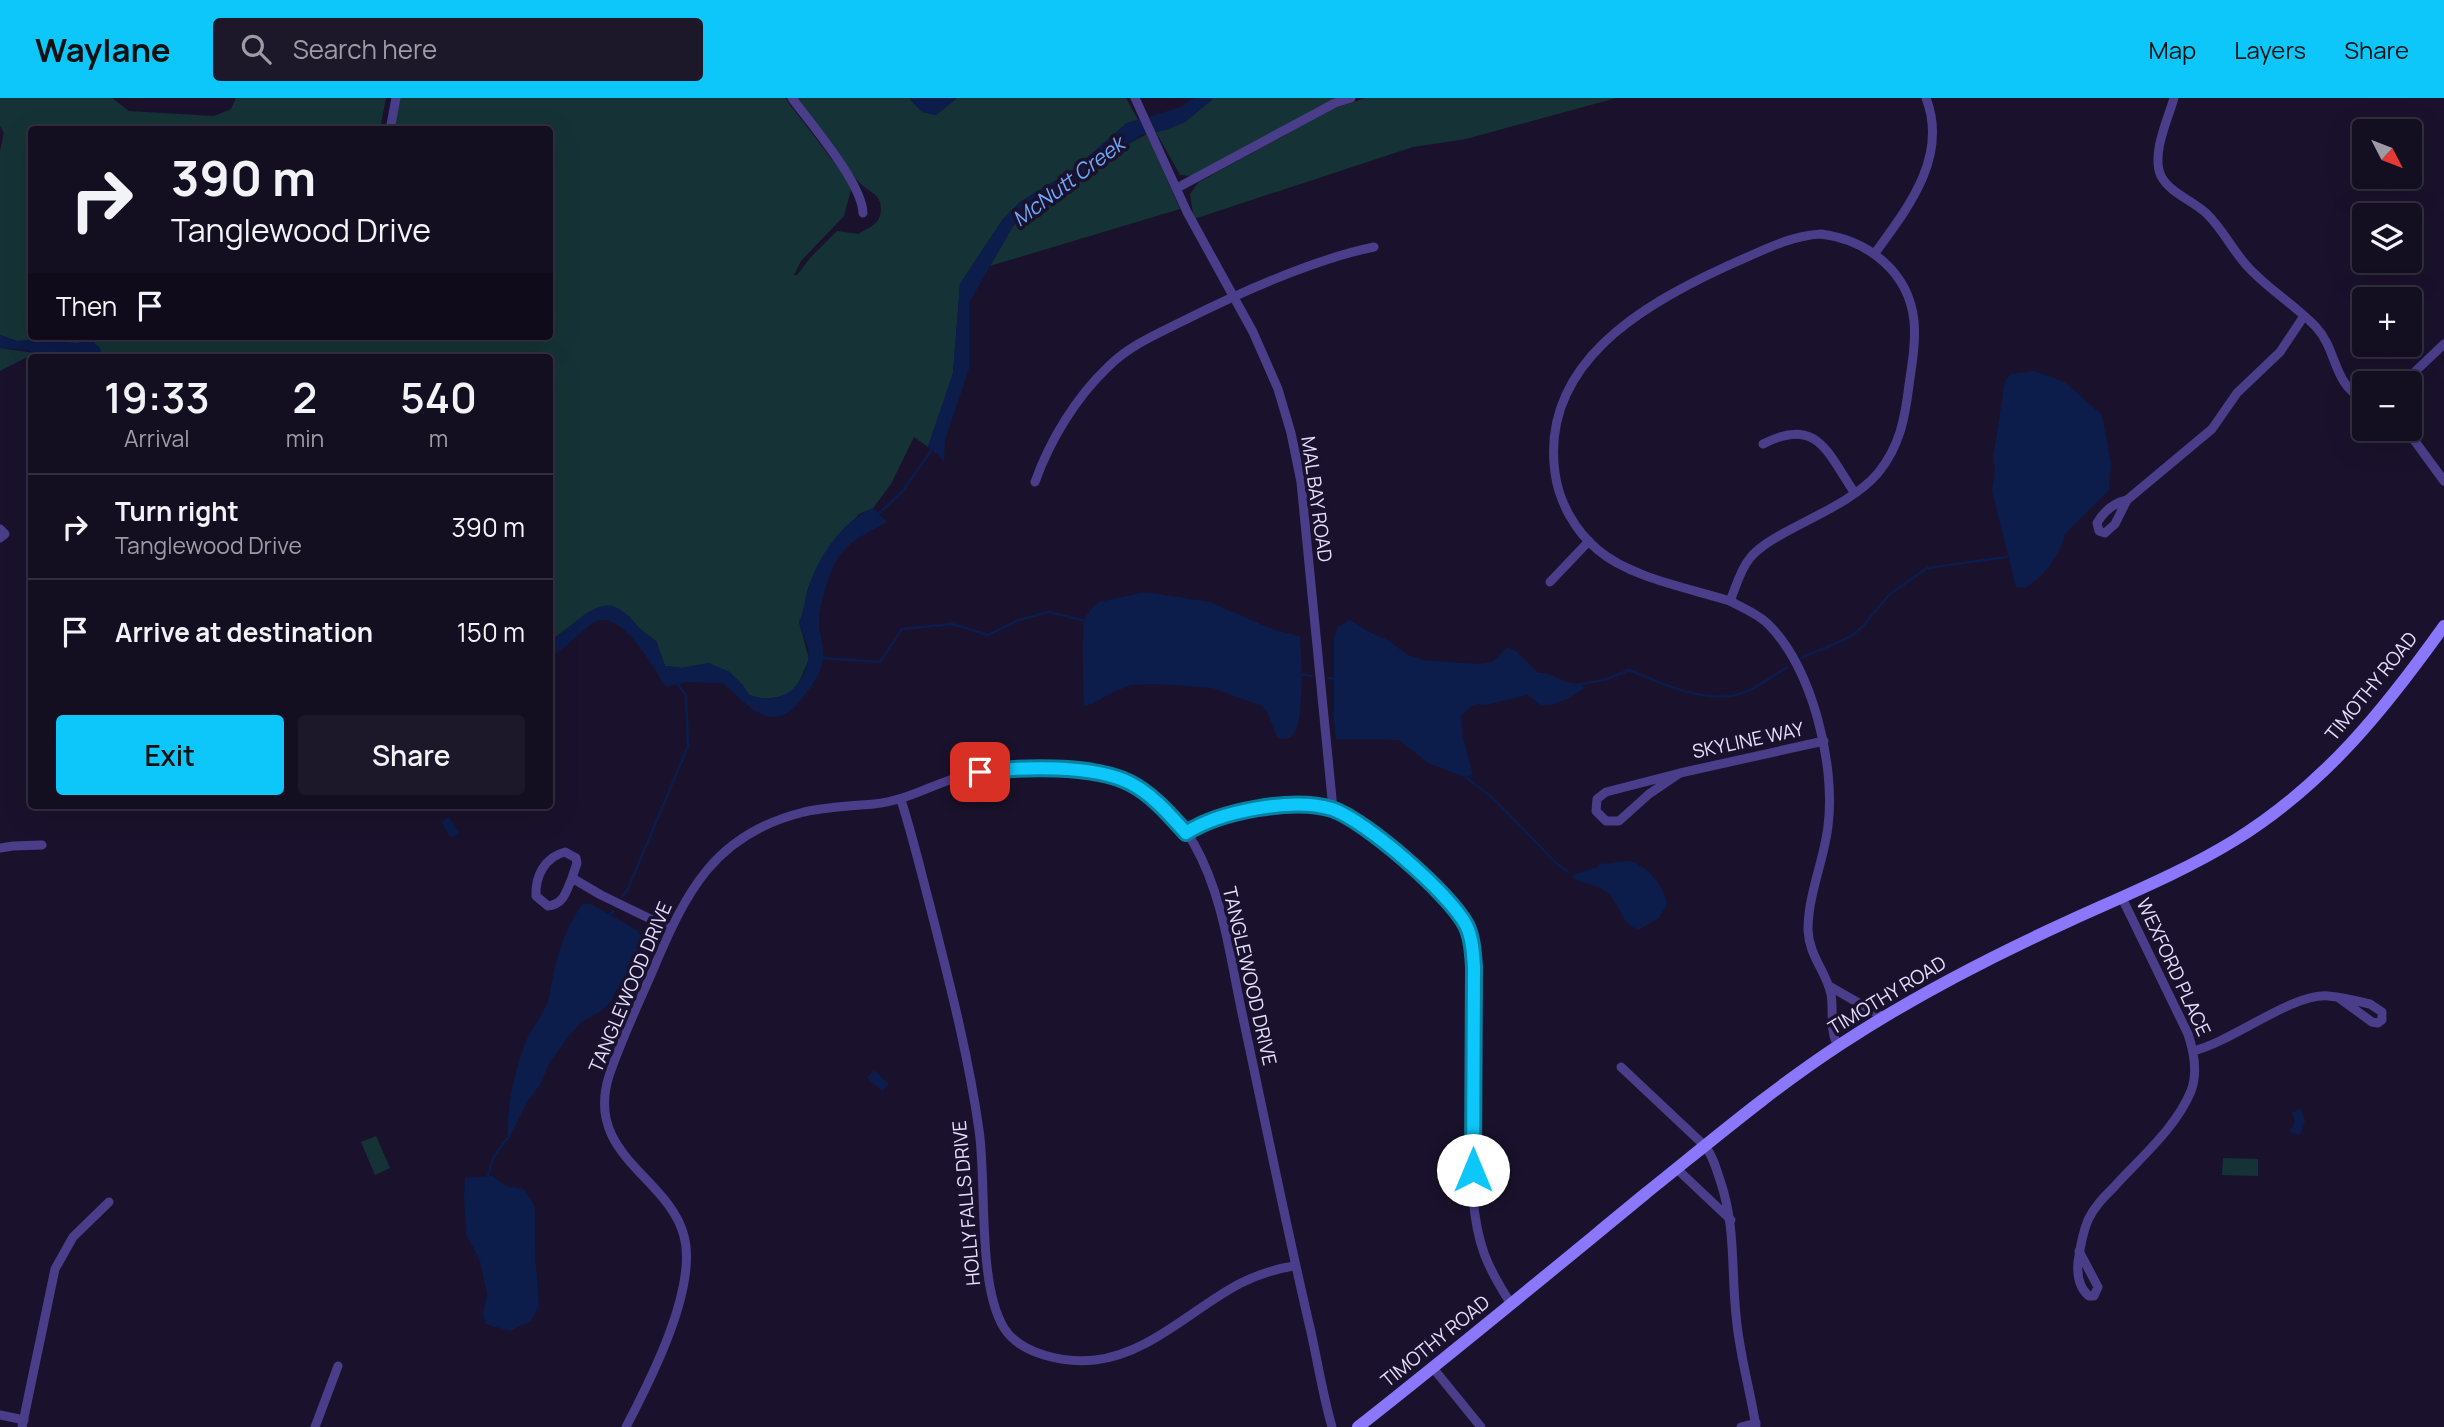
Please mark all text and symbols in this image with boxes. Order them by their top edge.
search box [213,18,703,81]
text: Waylane [35,27,171,72]
icon: search [237,30,275,68]
text: Search here [293,31,437,67]
text: Map [2149,33,2196,66]
text: Layers [2234,33,2306,66]
text: Share [2344,33,2409,66]
north arrow [2352,119,2422,189]
map controls [2352,119,2422,441]
water label: McNutt Creek [1006,128,1132,232]
text: 390 m [171,144,316,211]
icon: right [56,154,147,245]
button: layers [2352,203,2422,273]
text: Tanglewood Drive [171,208,431,252]
icon: arrive [131,287,169,325]
button: + [2352,287,2422,357]
text: Then [56,288,117,324]
text: 19:33 [104,368,210,426]
text: 2 [293,368,317,426]
text: 540 [400,368,477,426]
button: − [2352,371,2422,441]
text: Arrival [124,422,190,454]
text: min [286,422,324,454]
text: m [429,422,448,454]
street label: MAL BAY ROAD [1295,434,1339,564]
text: Turn right [115,493,239,529]
icon: right [56,508,94,546]
text: 390 m [451,509,525,545]
text: Tanglewood Drive [115,529,302,561]
icon: arrive [56,613,94,651]
text: Arrive at destination [115,614,373,650]
text: 150 m [457,614,525,650]
street label: TIMOTHY ROAD [2319,626,2423,746]
button: Exit [56,715,284,795]
button: Share [298,715,525,795]
street label: SKYLINE WAY [1690,715,1807,764]
pin [950,742,1010,802]
icon: arrive [961,753,999,791]
street label: TANGLEWOOD DRIVE [1217,884,1283,1068]
street label: WEXFORD PLACE [2131,894,2217,1040]
street label: TANGLEWOOD DRIVE [582,898,678,1076]
street label: TIMOTHY ROAD [1823,950,1951,1040]
street label: HOLLY FALLS DRIVE [946,1119,986,1287]
position arrow [1436,1133,1510,1207]
street label: TIMOTHY ROAD [1375,1289,1495,1393]

